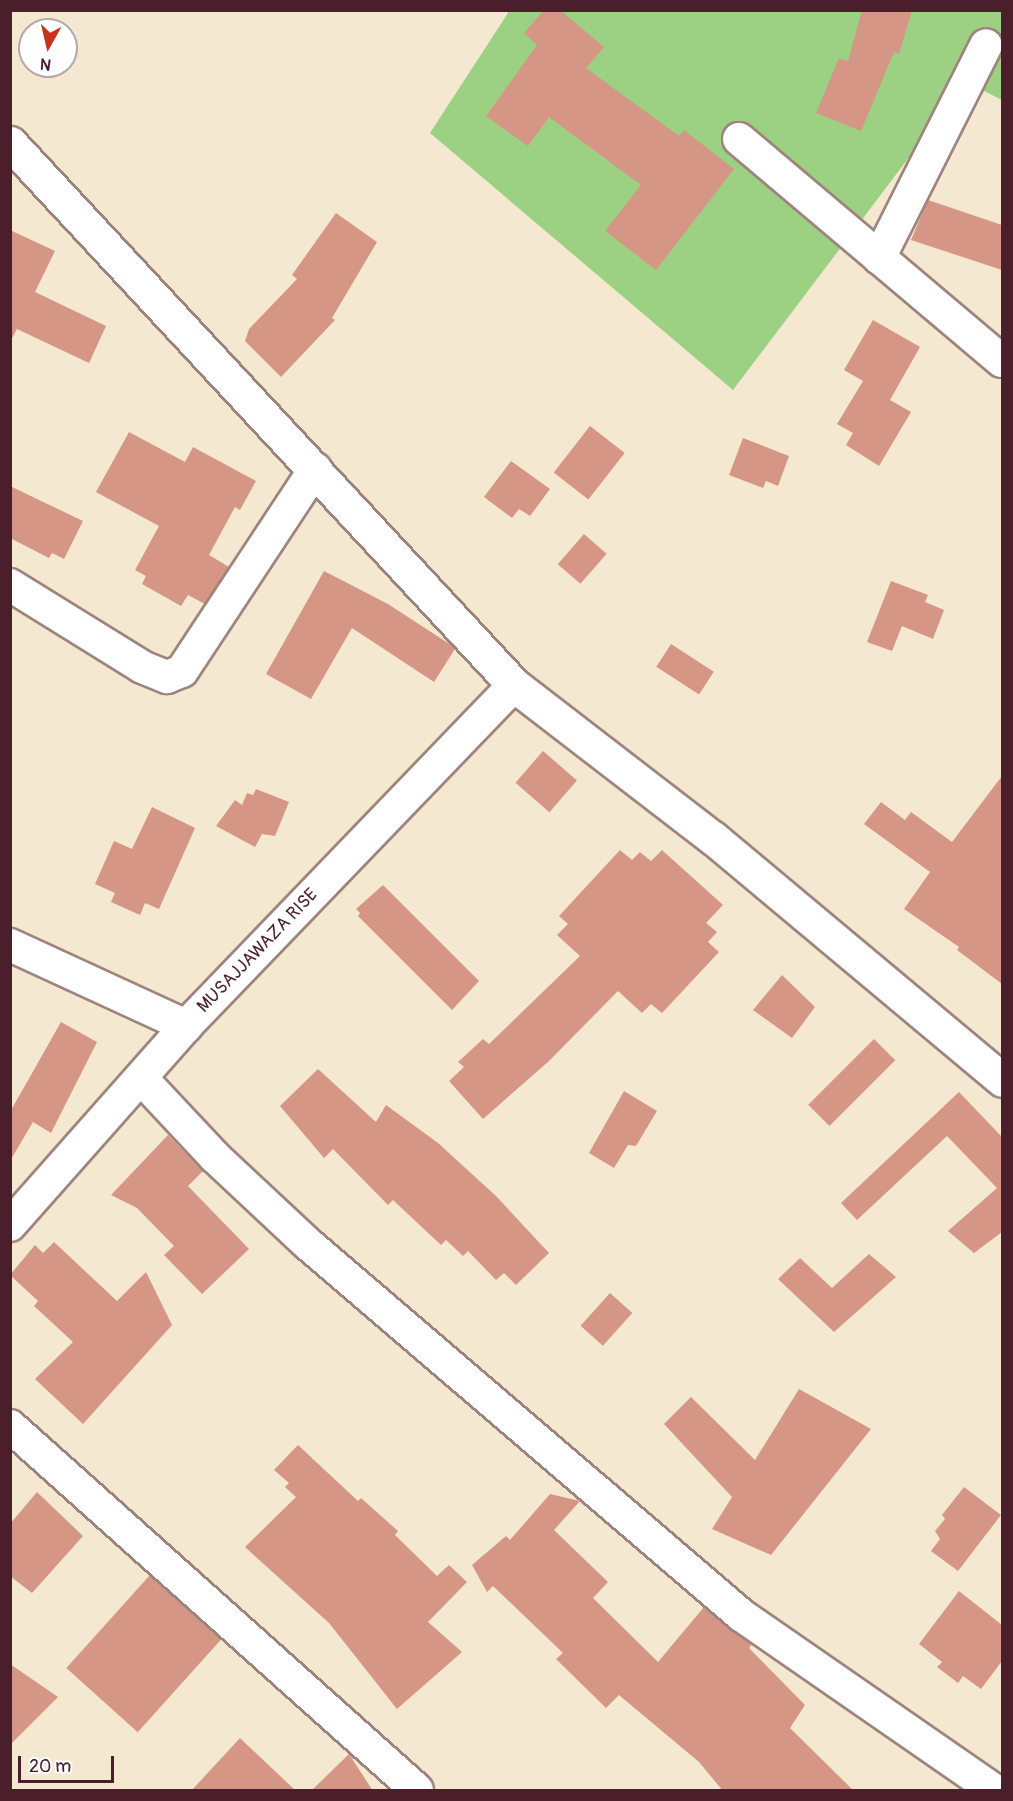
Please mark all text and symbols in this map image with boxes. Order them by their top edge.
north arrow [18,18,78,78]
text: N [39,53,53,75]
street label: MUSAJJAWAZA RISE [193,884,323,1018]
scale bar [21,1744,117,1782]
text: 20 m [29,1755,71,1778]

